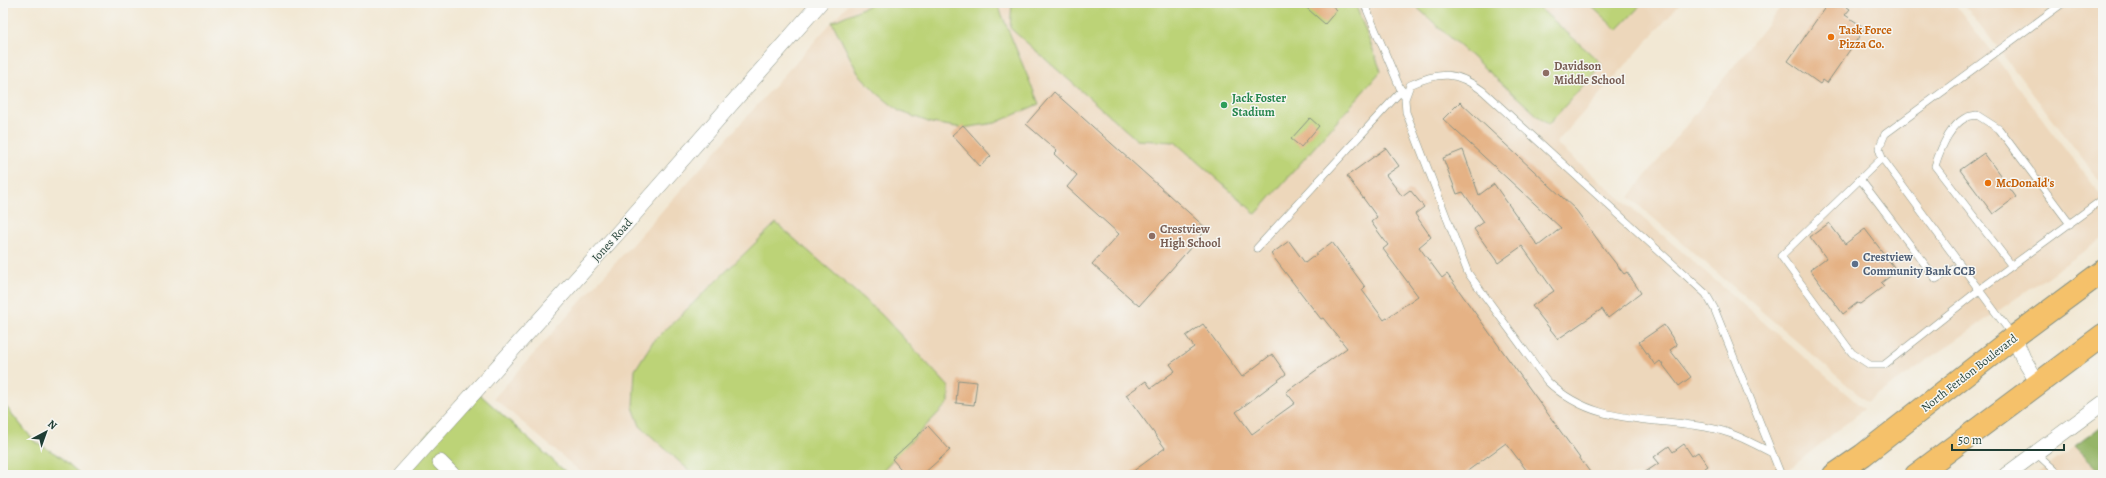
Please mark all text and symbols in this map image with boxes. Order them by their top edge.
place label: Task Force Pizza Co. [1839,22,1892,52]
marker: Task Force Pizza Co. [1826,32,1836,42]
place label: Davidson Middle School [1554,58,1626,88]
marker: Davidson Middle School [1541,68,1551,78]
place label: Jack Foster Stadium [1232,90,1286,120]
marker: Jack Foster Stadium [1219,100,1229,110]
place label: McDonald's [1996,175,2054,191]
marker: McDonald's [1983,178,1993,188]
street label: Jones Road [588,214,636,265]
place label: Crestview High School [1160,221,1221,251]
marker: Crestview High School [1147,231,1157,241]
place label: Crestview Community Bank CCB [1863,249,1976,279]
marker: Crestview Community Bank CCB [1850,259,1860,269]
street label: North Ferdon Boulevard [1918,330,2021,416]
north arrow [26,412,66,452]
text: N [44,417,60,433]
scale bar [1952,426,2064,452]
text: 50 m [1958,432,1982,448]

